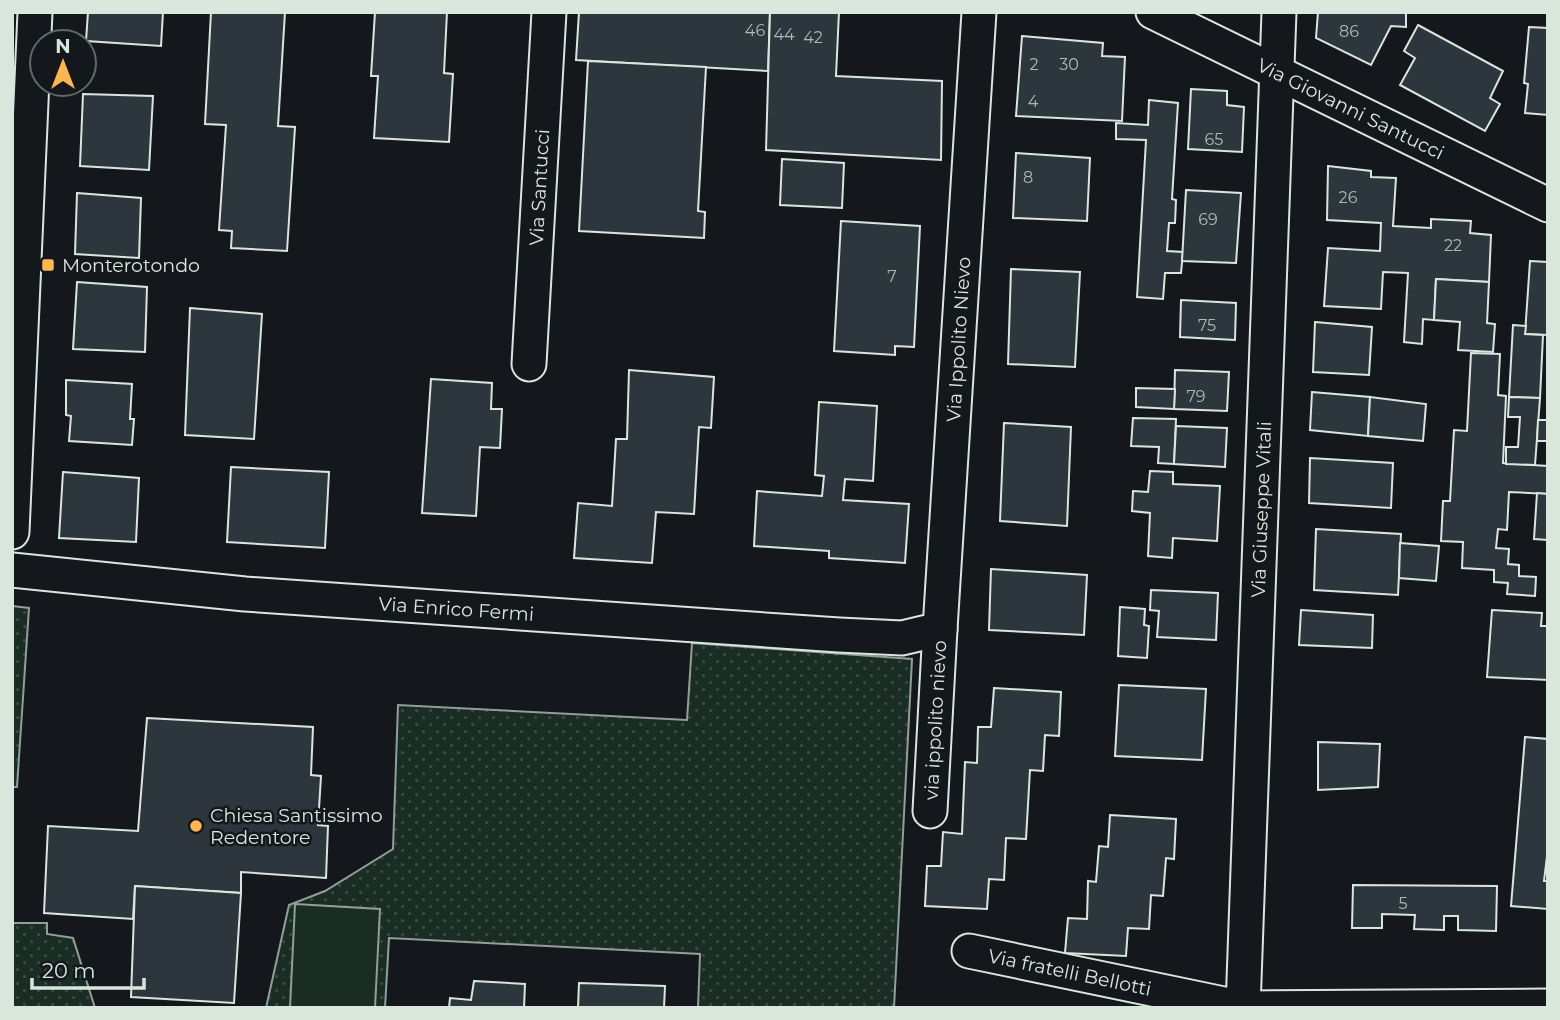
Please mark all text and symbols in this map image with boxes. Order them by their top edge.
house number: 46 [745,21,765,40]
house number: 86 [1339,22,1359,41]
house number: 44 [773,25,795,44]
north arrow [28,28,98,98]
house number: 42 [803,28,823,47]
text: N [55,35,71,58]
street label: Via Giovanni Santucci [1253,53,1448,164]
house number: 2 [1029,55,1039,74]
house number: 30 [1059,55,1079,74]
house number: 4 [1028,92,1039,111]
street label: Via Santucci [524,128,554,246]
house number: 65 [1205,130,1223,149]
house number: 8 [1023,168,1033,187]
house number: 26 [1339,188,1358,207]
house number: 69 [1198,210,1218,229]
house number: 22 [1444,236,1462,255]
place label: Monterotondo [62,254,200,277]
street label: Via Ippolito Nievo [942,256,975,423]
marker: Monterotondo [40,257,56,273]
house number: 7 [887,267,897,286]
house number: 75 [1198,316,1216,335]
house number: 79 [1186,387,1206,406]
street label: Via Giuseppe Vitali [1246,421,1276,598]
street label: Via Enrico Fermi [378,592,535,625]
street label: via ippolito nievo [919,640,951,801]
place label: Chiesa Santissimo Redentore [210,804,383,849]
marker: Chiesa Santissimo Redentore [188,818,204,834]
house number: 5 [1398,894,1408,913]
street label: Via fratelli Bellotti [986,944,1154,1000]
scale bar [32,946,144,990]
text: 20 m [42,958,96,983]

